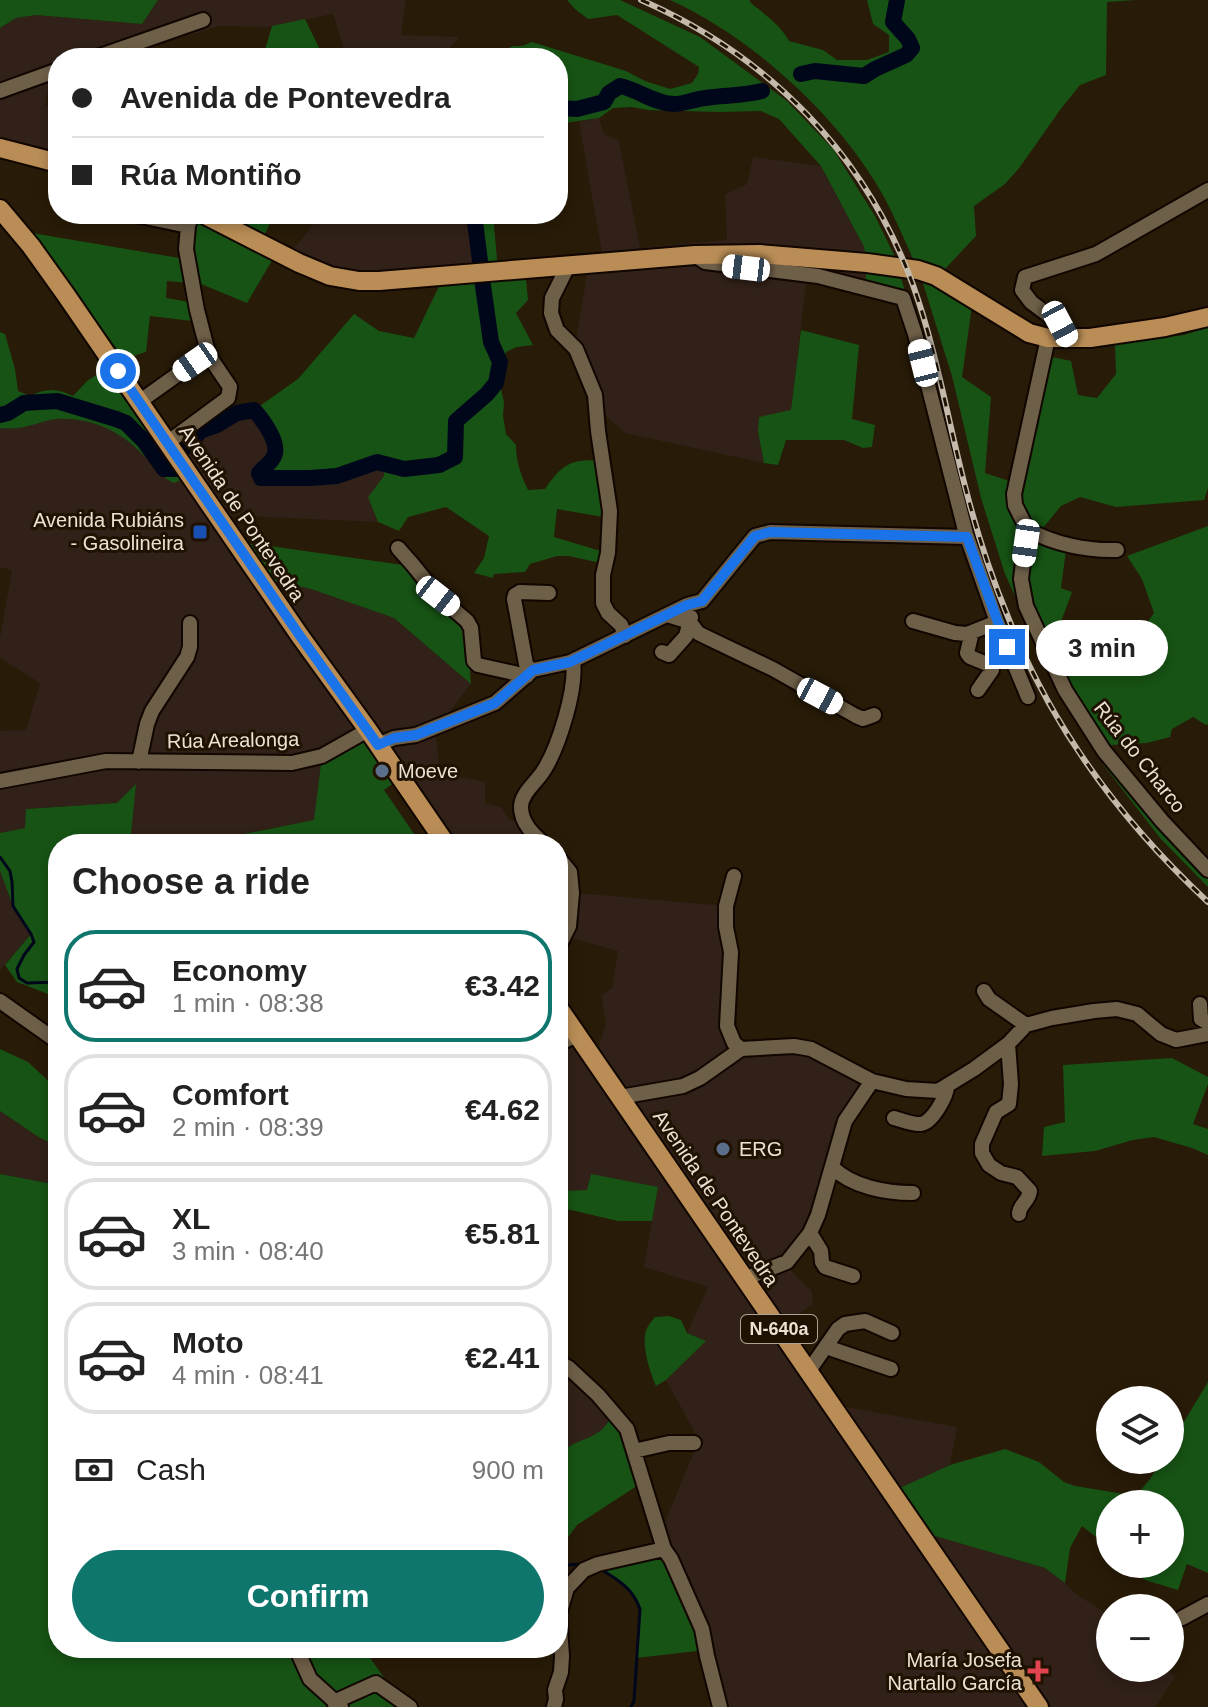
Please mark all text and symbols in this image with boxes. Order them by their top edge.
text: Avenida de Pontevedra [120,81,451,114]
text: Rúa Montiño [120,158,302,191]
car [721,253,771,283]
car [1038,297,1082,351]
car [906,337,940,389]
car [168,338,222,386]
route start [100,353,136,389]
street label: Avenida de Pontevedra [175,421,310,606]
place label: Avenida Rubiáns - Gasolineira [33,509,185,554]
car [1011,518,1041,568]
marker: Avenida Rubiáns - Gasolineira [191,523,209,541]
car [412,572,464,620]
callout: 3 min [1035,619,1167,675]
route end [989,629,1025,665]
text: 3 min [1068,633,1136,663]
car [793,674,847,718]
street label: Rúa do Charco [1090,697,1190,817]
street label: Rúa Arealonga [167,728,300,752]
place label: Moeve [398,760,458,782]
marker: Moeve [373,762,391,780]
text: Choose a ride [72,861,310,902]
icon: car [76,950,148,1022]
text: Economy [172,954,307,987]
text: €3.42 [465,969,540,1002]
text: 1 min · 08:38 [172,988,324,1018]
icon: car [76,1074,148,1146]
text: Comfort [172,1078,289,1111]
text: €4.62 [465,1093,540,1126]
street label: Avenida de Pontevedra [649,1106,784,1291]
text: 2 min · 08:39 [172,1112,324,1142]
place label: ERG [739,1138,782,1160]
marker: ERG [714,1140,732,1158]
icon: car [76,1198,148,1270]
text: XL [172,1202,210,1235]
text: €5.81 [465,1217,540,1250]
text: 3 min · 08:40 [172,1236,324,1266]
road number: N-640a [741,1315,817,1343]
icon: car [76,1322,148,1394]
text: Moto [172,1326,244,1359]
text: €2.41 [465,1341,540,1374]
text: 4 min · 08:41 [172,1360,324,1390]
map controls [1096,1386,1184,1682]
button: layers [1096,1386,1184,1474]
icon: cash [72,1448,116,1492]
text: Cash [136,1453,206,1486]
text: 900 m [472,1455,544,1485]
button: + [1096,1490,1184,1578]
button: Confirm [72,1550,544,1642]
button: − [1096,1594,1184,1682]
place label: María Josefa Nartallo García [888,1649,1023,1694]
marker: María Josefa Nartallo García [1029,1662,1047,1680]

